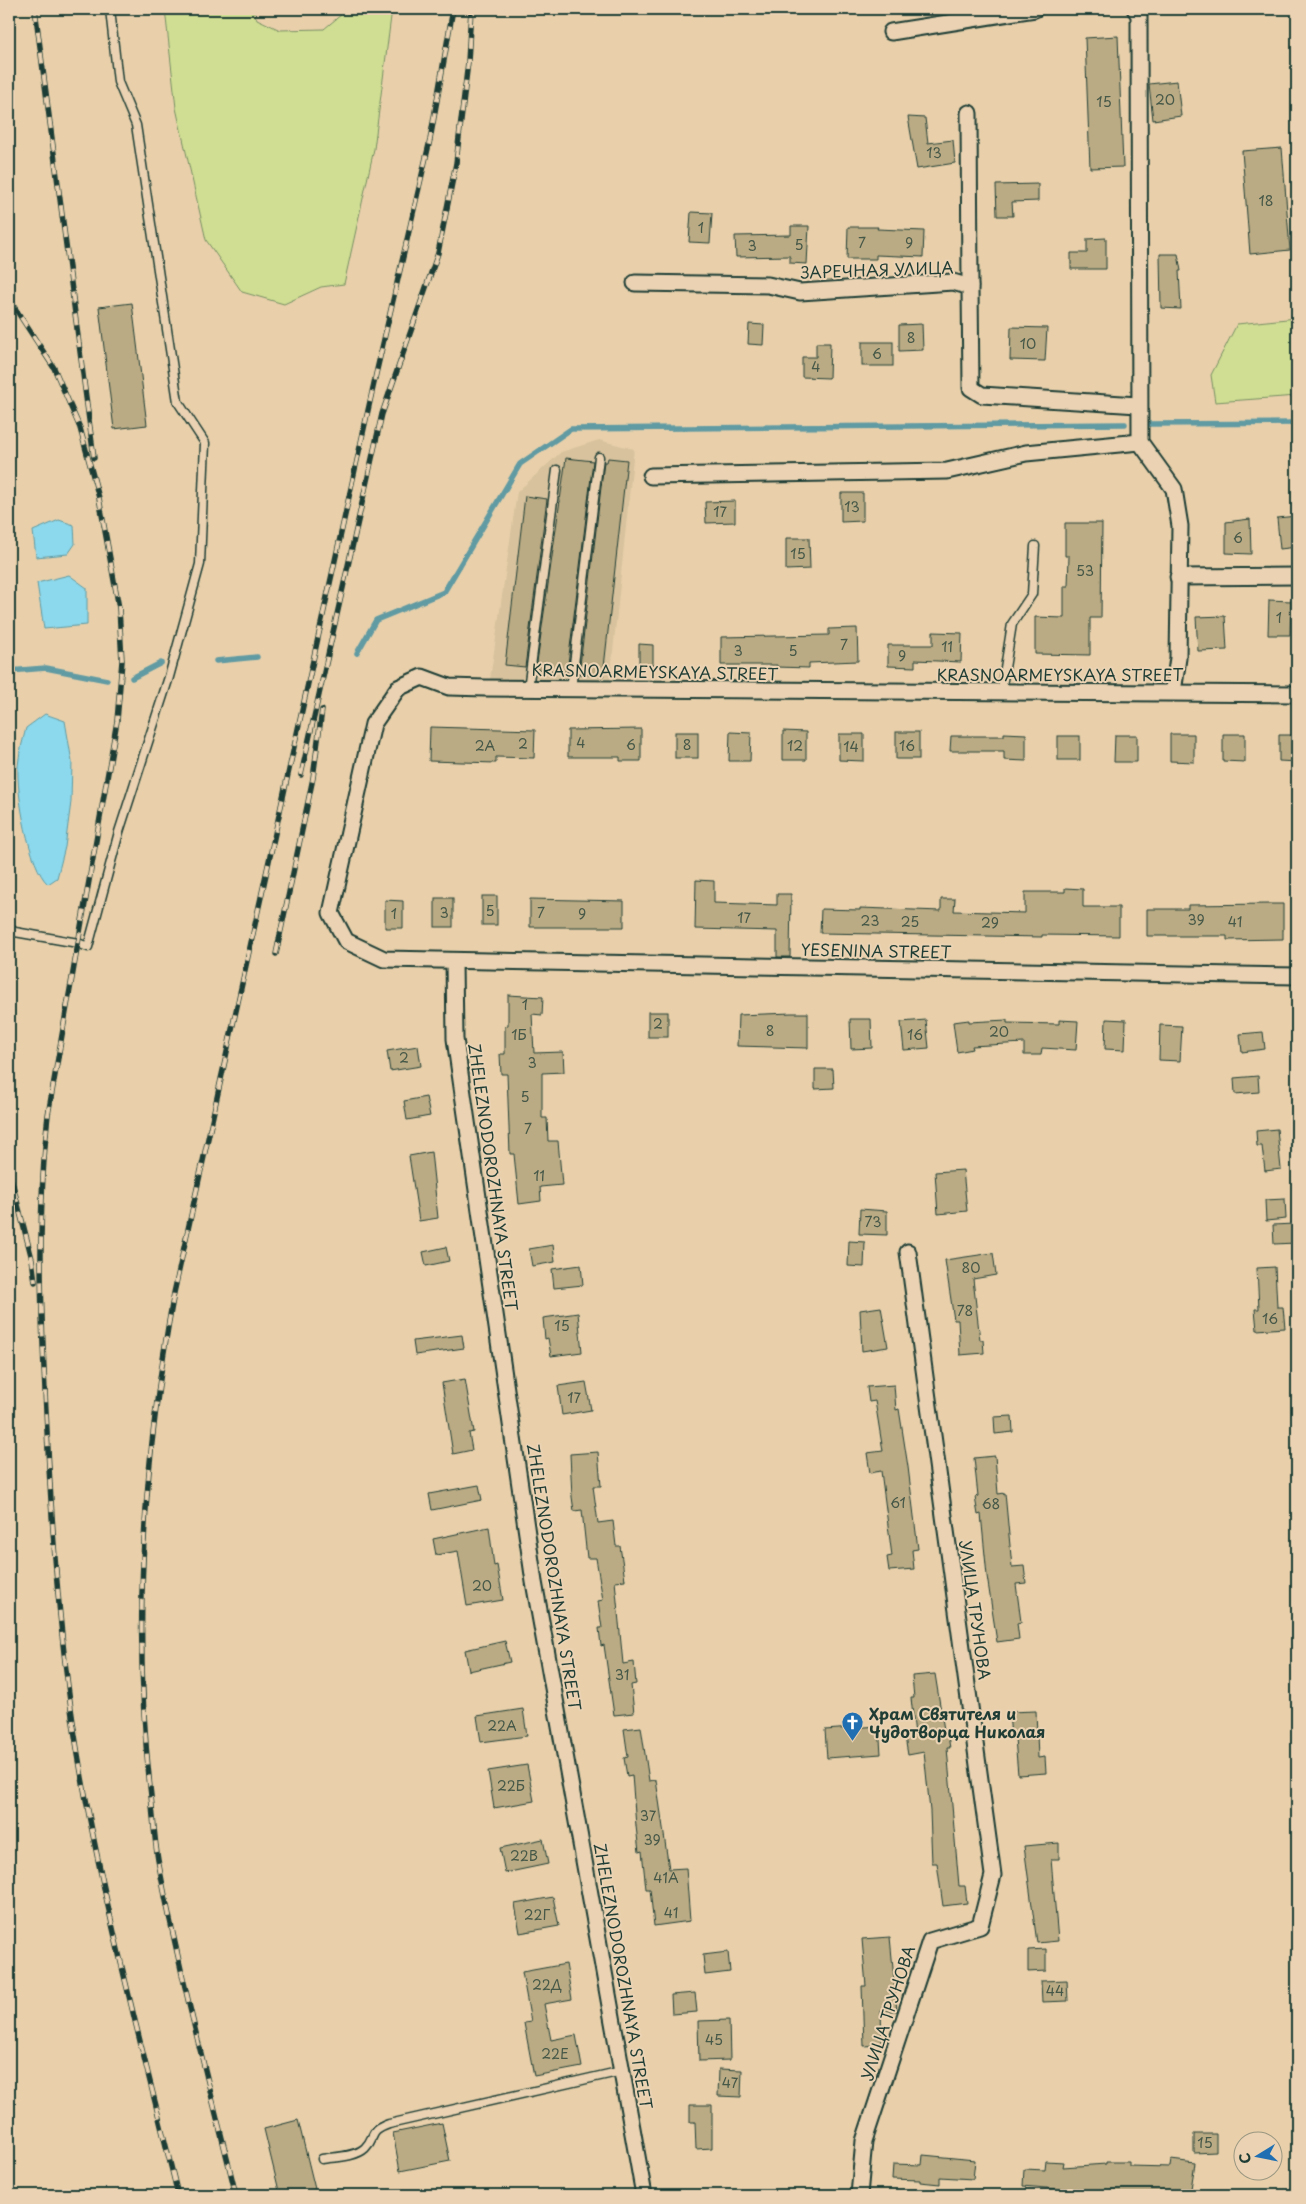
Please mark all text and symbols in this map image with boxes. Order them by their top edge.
house number: 20 [1155,89,1175,110]
house number: 15 [1096,91,1112,112]
house number: 13 [926,142,942,163]
house number: 18 [1258,190,1274,211]
house number: 1 [698,217,704,238]
house number: 7 [858,232,866,253]
house number: 9 [905,232,913,253]
house number: 5 [794,234,804,255]
house number: 3 [747,235,757,256]
street label: ЗАРЕЧНАЯ УЛИЦА [800,254,954,284]
house number: 8 [907,327,915,348]
house number: 10 [1020,333,1036,354]
house number: 6 [872,343,882,364]
house number: 4 [811,356,821,377]
house number: 13 [844,496,860,517]
house number: 17 [713,501,727,522]
house number: 6 [1233,527,1243,548]
house number: 15 [790,543,806,564]
house number: 53 [1076,560,1094,581]
house number: 1 [1276,607,1282,628]
house number: 7 [840,634,848,655]
house number: 11 [941,636,953,657]
house number: 3 [733,640,743,661]
house number: 5 [788,640,798,661]
house number: 9 [898,645,906,666]
street label: KRASNOARMEYSKAYA STREET [531,657,779,685]
street label: KRASNOARMEYSKAYA STREET [937,662,1183,686]
house number: 4 [576,732,586,753]
house number: 2 [518,733,528,754]
house number: 6 [626,734,636,755]
house number: 8 [683,734,691,755]
house number: 2А [475,735,496,756]
house number: 12 [787,735,803,756]
house number: 16 [899,735,915,756]
house number: 14 [843,736,859,757]
house number: 5 [485,900,495,921]
house number: 3 [439,902,449,923]
house number: 7 [537,902,545,923]
house number: 1 [391,903,397,924]
house number: 9 [578,903,586,924]
house number: 17 [737,907,751,928]
house number: 39 [1187,909,1205,930]
house number: 23 [861,910,879,931]
house number: 25 [901,911,919,932]
house number: 41 [1228,911,1242,932]
house number: 29 [981,912,999,933]
street label: YESENINA STREET [801,937,952,963]
house number: 1 [522,994,528,1015]
house number: 2 [653,1013,663,1034]
house number: 8 [766,1020,774,1041]
house number: 20 [989,1021,1009,1042]
house number: 1Б [511,1024,527,1045]
house number: 16 [907,1024,923,1045]
street label: ZHELEZNODOROZHNAYA STREET [463,1042,525,1312]
house number: 2 [399,1047,409,1068]
house number: 3 [527,1052,537,1073]
house number: 5 [520,1086,530,1107]
house number: 7 [524,1118,532,1139]
house number: 11 [533,1165,545,1186]
house number: 73 [865,1211,881,1232]
house number: 80 [962,1257,980,1278]
house number: 78 [957,1300,973,1321]
house number: 16 [1262,1308,1278,1329]
house number: 15 [554,1315,570,1336]
house number: 17 [567,1387,581,1408]
street label: ZHELEZNODOROZHNAYA STREET [522,1442,588,1712]
house number: 61 [890,1492,906,1513]
house number: 68 [982,1493,1000,1514]
street label: УЛИЦА ТРУНОВА [954,1539,998,1682]
house number: 20 [472,1575,492,1596]
house number: 31 [615,1664,629,1685]
place label: Храм Святителя и Чудотворца Николая [869,1701,1045,1743]
church icon: Храм Святителя и Чудотворца Николая [841,1711,865,1742]
house number: 22А [487,1715,517,1736]
house number: 22Б [497,1775,525,1796]
house number: 37 [640,1805,657,1826]
house number: 39 [643,1829,661,1850]
street label: ZHELEZNODOROZHNAYA STREET [589,1841,659,2111]
house number: 22В [510,1845,538,1866]
house number: 41А [653,1867,679,1888]
house number: 41 [664,1902,678,1923]
house number: 22Г [524,1904,551,1925]
street label: УЛИЦА ТРУНОВА [854,1942,920,2083]
house number: 22Д [532,1974,562,1995]
house number: 44 [1046,1980,1064,2001]
house number: 45 [705,2029,723,2050]
house number: 22Е [541,2043,569,2064]
house number: 47 [722,2072,739,2093]
house number: 15 [1197,2132,1213,2153]
north arrow [1234,2132,1284,2182]
text: С [1233,2151,1256,2165]

